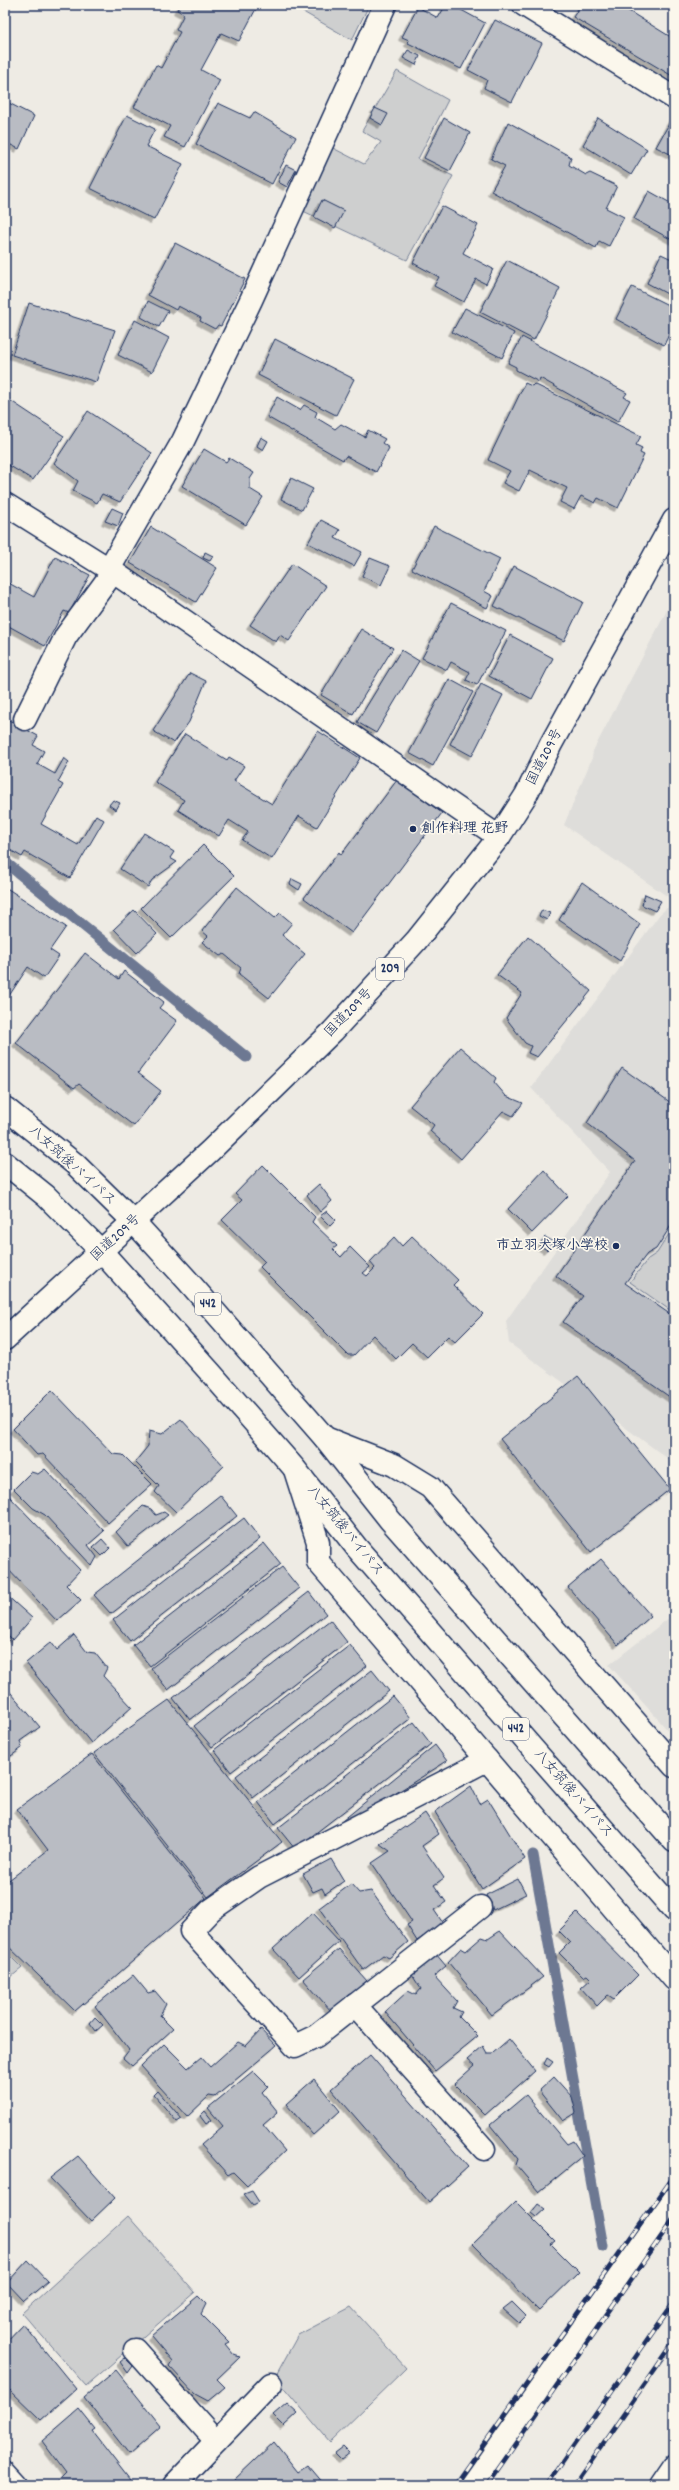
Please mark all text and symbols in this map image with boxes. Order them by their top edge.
street label: 国道209号 [522,725,568,789]
place label: 創作料理 花野 [421,819,508,839]
marker: 創作料理 花野 [408,824,418,834]
road number: 209 [376,958,404,980]
street label: 国道209号 [320,984,378,1042]
street label: 八女筑後バイパス [24,1121,120,1211]
street label: 国道209号 [86,1209,146,1267]
place label: 市立羽犬塚小学校 [496,1236,608,1256]
marker: 市立羽犬塚小学校 [611,1241,621,1251]
road number: 442 [195,1293,221,1315]
street label: 八女筑後バイパス [302,1481,388,1581]
road number: 442 [503,1718,529,1740]
street label: 八女筑後バイパス [529,1745,617,1843]

